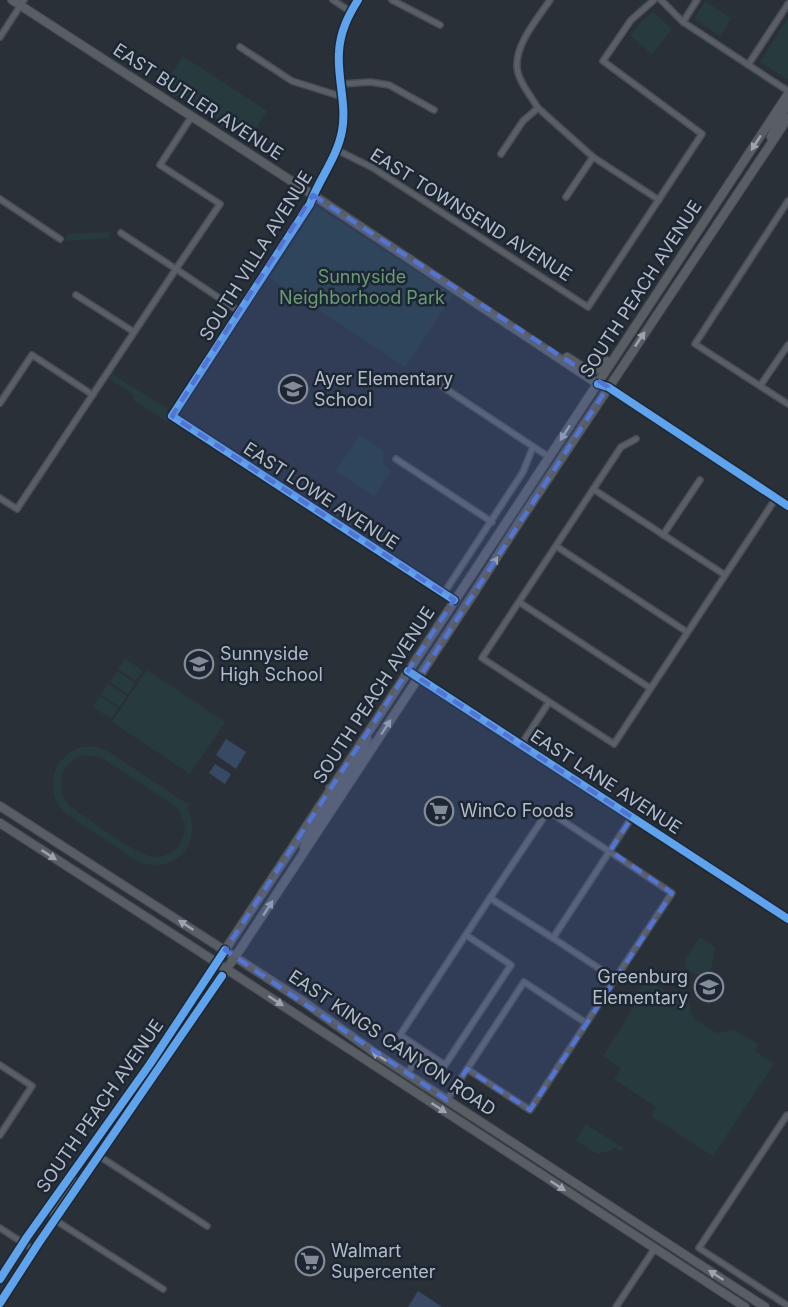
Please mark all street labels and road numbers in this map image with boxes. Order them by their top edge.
street label: EAST BUTLER AVENUE [109,39,287,164]
street label: EAST TOWNSEND AVENUE [367,144,576,285]
street label: SOUTH VILLA AVENUE [195,167,316,344]
street label: SOUTH PEACH AVENUE [575,196,706,381]
street label: EAST LOWE AVENUE [240,438,403,554]
street label: SOUTH PEACH AVENUE [308,602,439,787]
street label: EAST LANE AVENUE [527,725,686,838]
street label: EAST KINGS CANYON ROAD [285,965,500,1120]
street label: SOUTH PEACH AVENUE [32,1015,167,1196]

